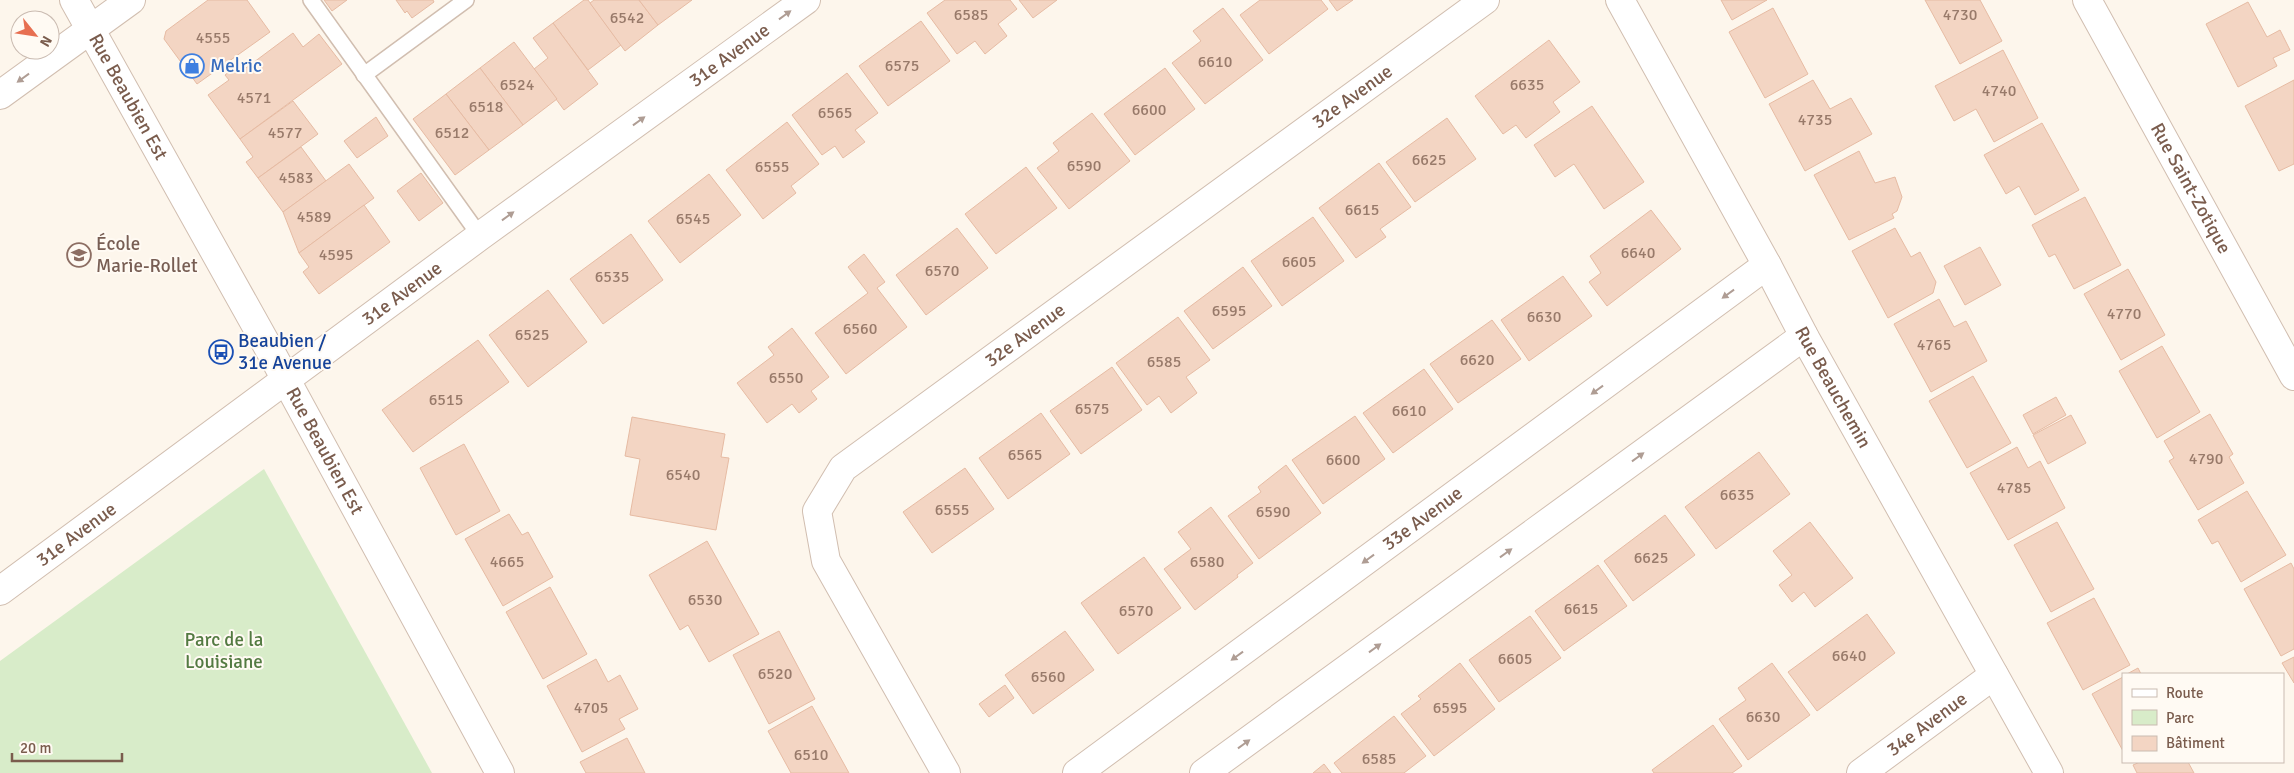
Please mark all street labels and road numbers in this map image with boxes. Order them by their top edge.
street label: 31e Avenue [684,18,774,93]
street label: Rue Beaubien Est [83,29,173,165]
street label: 32e Avenue [1307,59,1397,134]
street label: Rue Saint-Zotique [2145,119,2236,258]
street label: 31e Avenue [357,256,447,331]
street label: 32e Avenue [980,298,1070,373]
street label: Rue Beauchemin [1789,323,1876,452]
street label: Rue Beaubien Est [280,383,369,519]
street label: 33e Avenue [1378,481,1467,556]
street label: 31e Avenue [32,497,121,572]
street label: 34e Avenue [1882,687,1972,762]

